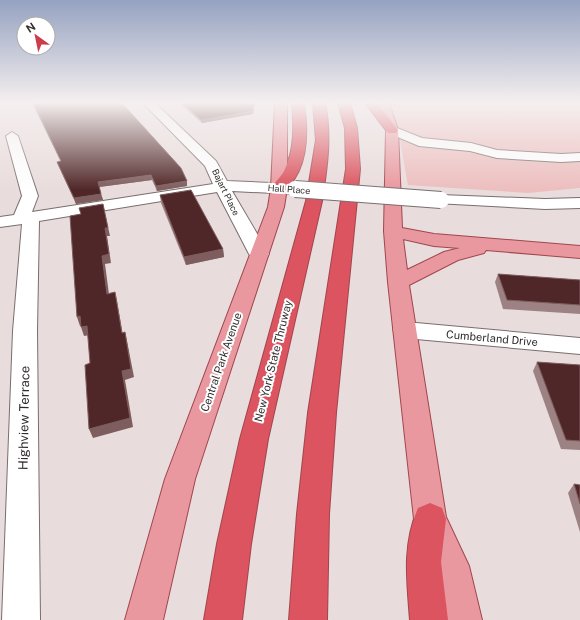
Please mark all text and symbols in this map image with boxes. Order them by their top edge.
north arrow [16,16,56,56]
text: N [24,20,37,35]
street label: Bajart Place [210,167,242,217]
street label: Hall Place [267,182,311,196]
street label: New York State Thruway [252,299,294,423]
street label: Central Park Avenue [198,311,244,413]
street label: Cumberland Drive [446,328,538,348]
street label: Highview Terrace [16,366,32,470]

